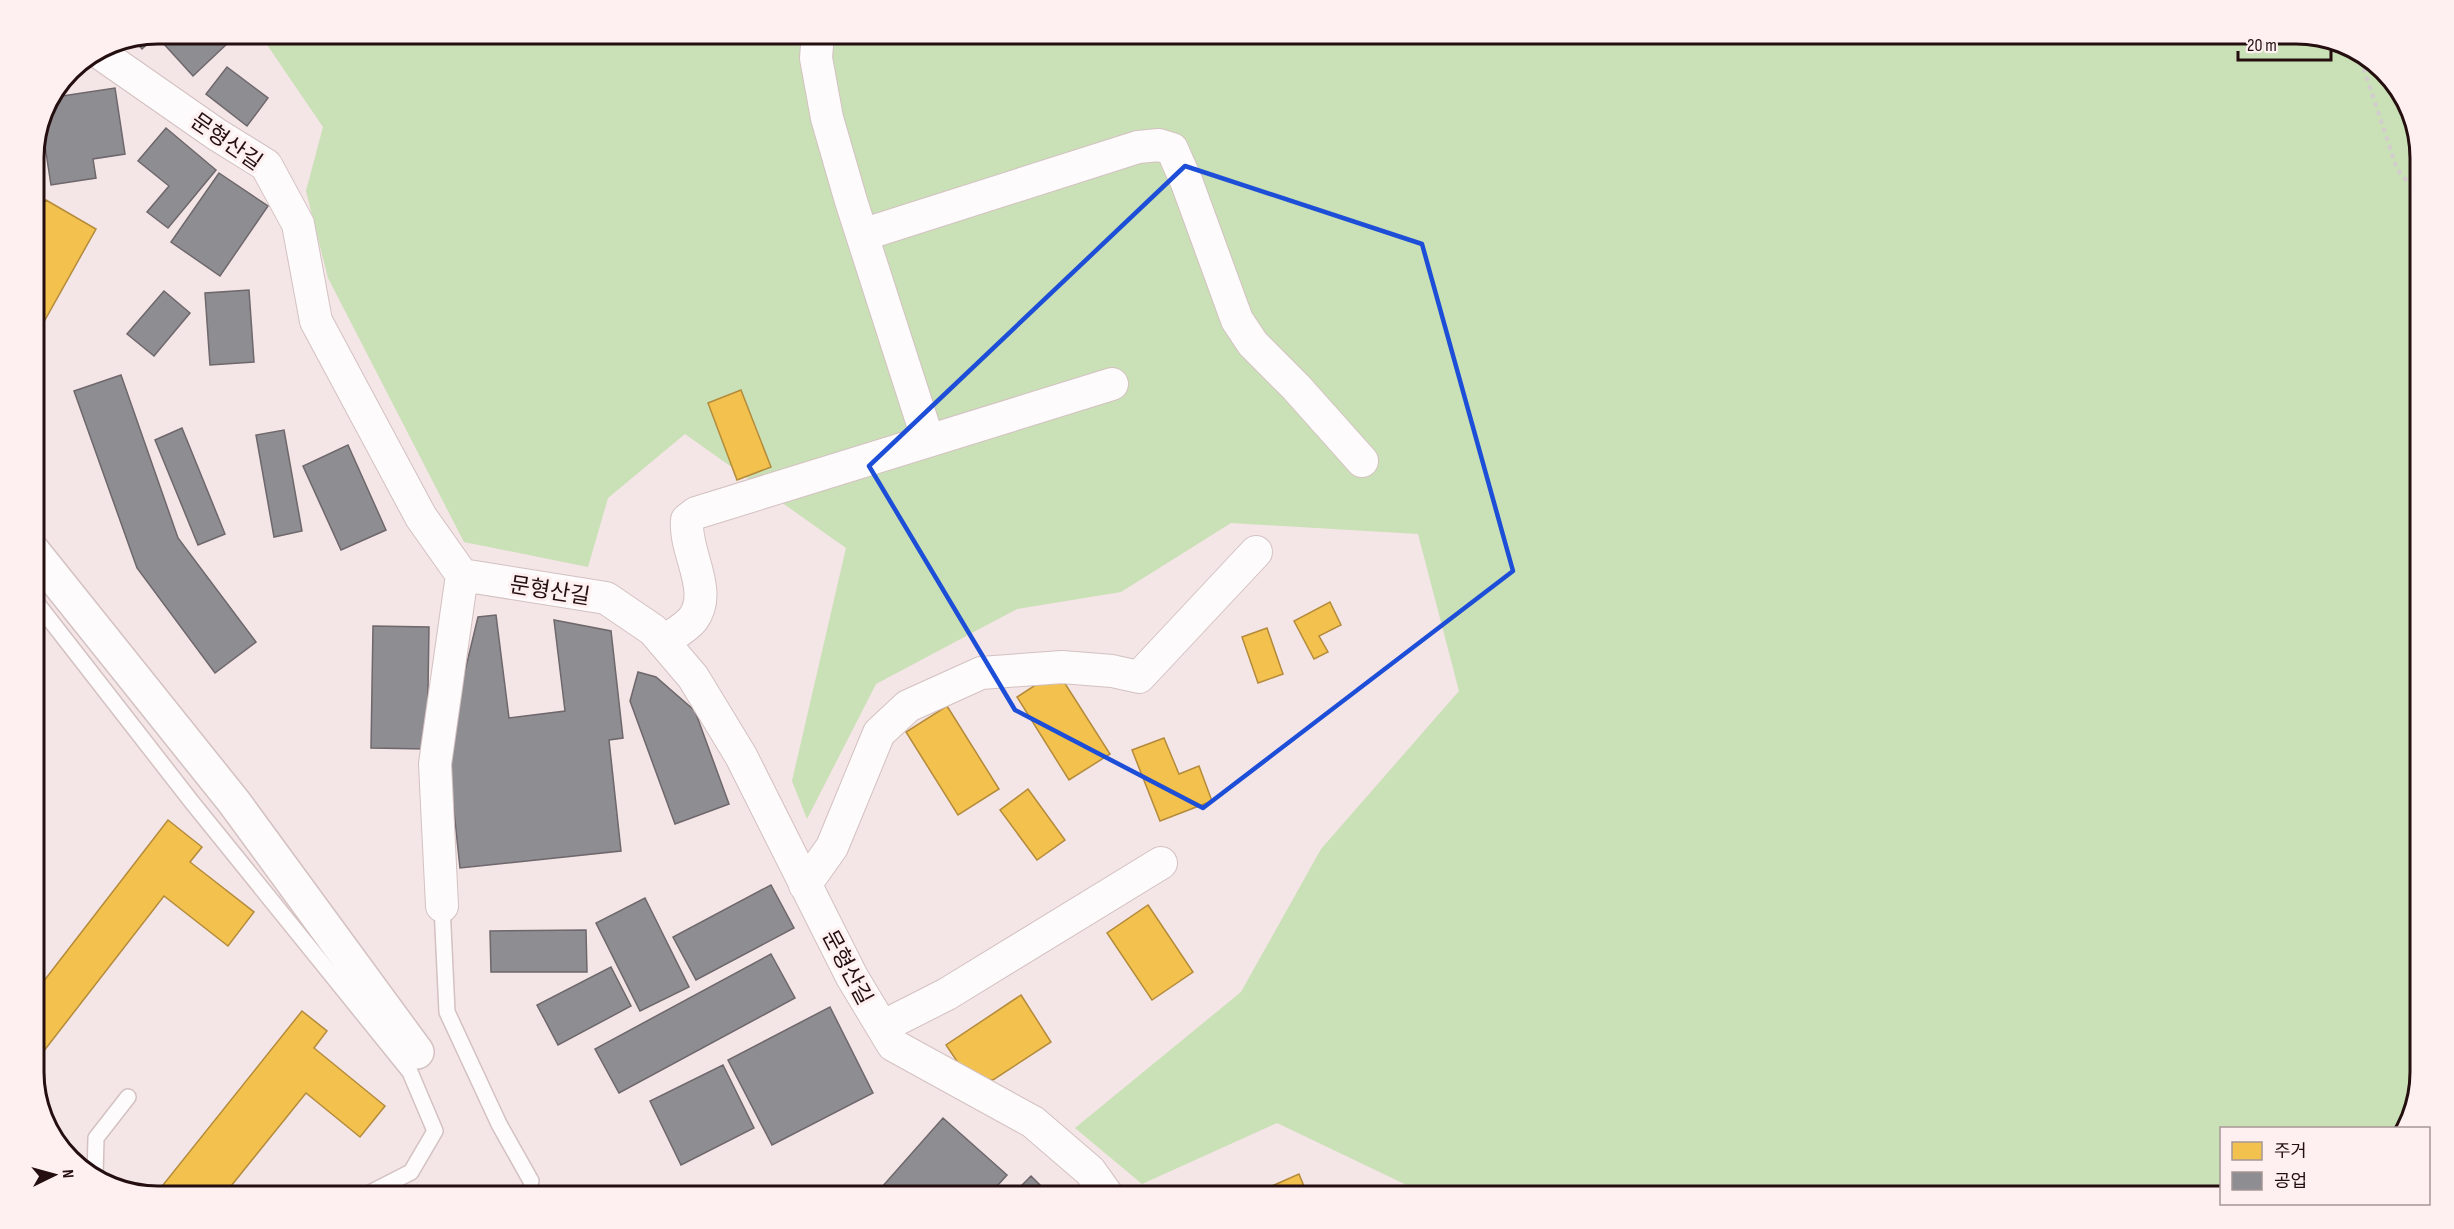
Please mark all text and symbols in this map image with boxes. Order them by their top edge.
scale bar [2238,24,2331,62]
text: 20 m [2247,35,2277,56]
street label: 문형산길 [185,108,267,177]
street label: 문형산길 [508,572,592,611]
street label: 문형산길 [816,926,878,1010]
legend [2220,1127,2430,1205]
text: 주거 [2274,1141,2307,1162]
north arrow [24,1145,84,1205]
text: N [58,1169,77,1179]
text: 공업 [2274,1171,2307,1192]

